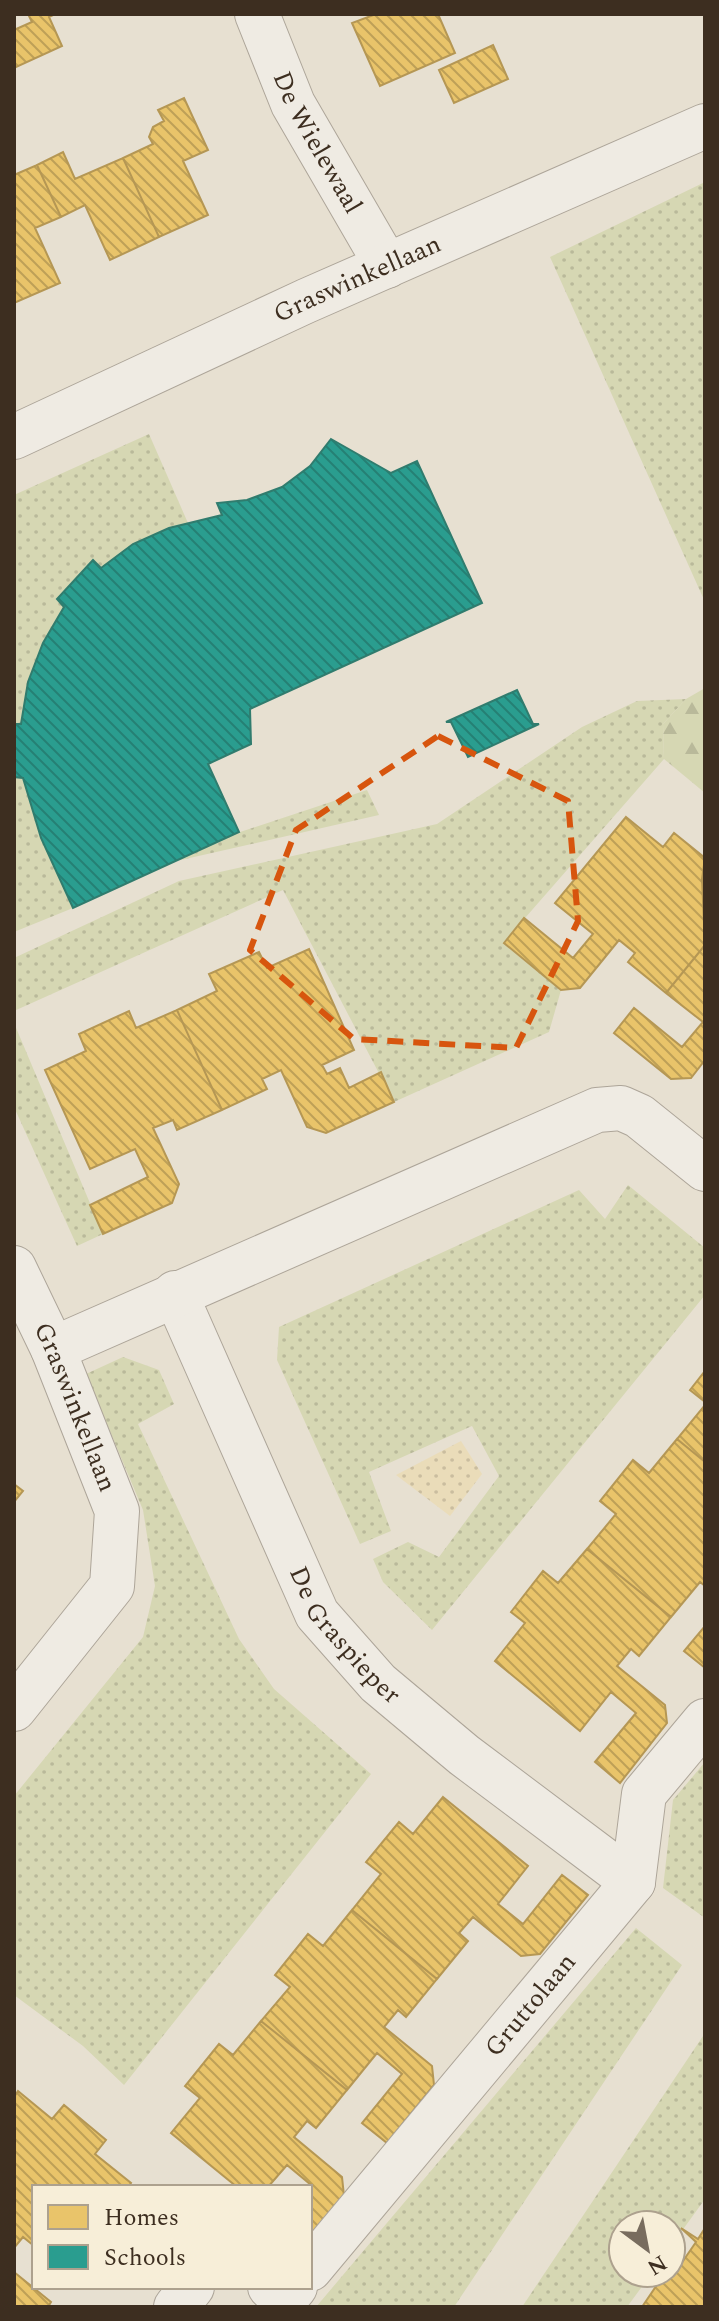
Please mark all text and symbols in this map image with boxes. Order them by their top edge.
street label: De Wielewaal [262,65,373,221]
street label: Graswinkellaan [267,224,448,334]
street label: Graswinkellaan [23,1315,127,1498]
street label: De Graspieper [278,1560,410,1714]
street label: Gruttolaan [475,1944,586,2066]
legend [32,2185,312,2289]
text: Homes [104,2200,179,2236]
north arrow [607,2209,687,2289]
text: Schools [104,2240,186,2276]
text: N [640,2246,673,2283]

